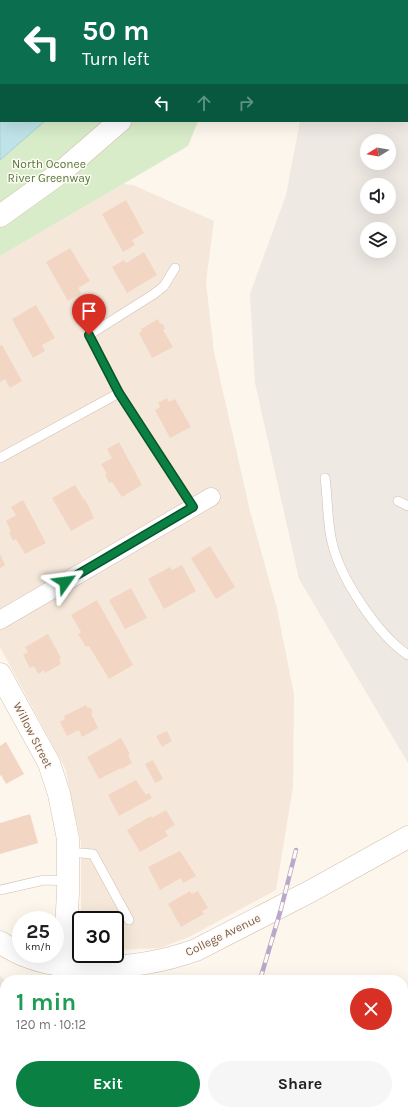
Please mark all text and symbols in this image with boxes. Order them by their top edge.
text: 50 m [82,14,150,47]
icon: left [16,16,68,68]
text: Turn left [82,48,150,70]
icon: left [151,92,173,114]
icon: ahead [193,92,215,114]
icon: right [235,92,257,114]
north arrow [360,134,396,170]
map controls [360,134,396,258]
park label: North Oconee River Greenway [8,157,91,185]
button: sound [360,178,396,214]
button: layers [360,222,396,258]
pin [72,294,106,335]
icon: arrive [78,300,100,322]
position arrow [44,561,86,603]
street label: Willow Street [10,700,56,771]
speed limit sign: 30 [72,911,124,963]
street label: College Avenue [183,911,263,959]
text: 25 [26,920,50,943]
text: km/h [25,941,51,953]
text: 1 min [16,988,76,1016]
button: close [350,988,392,1030]
text: 120 m · 10:12 [16,1017,86,1032]
button: Exit [16,1061,200,1107]
button: Share [208,1061,392,1107]

